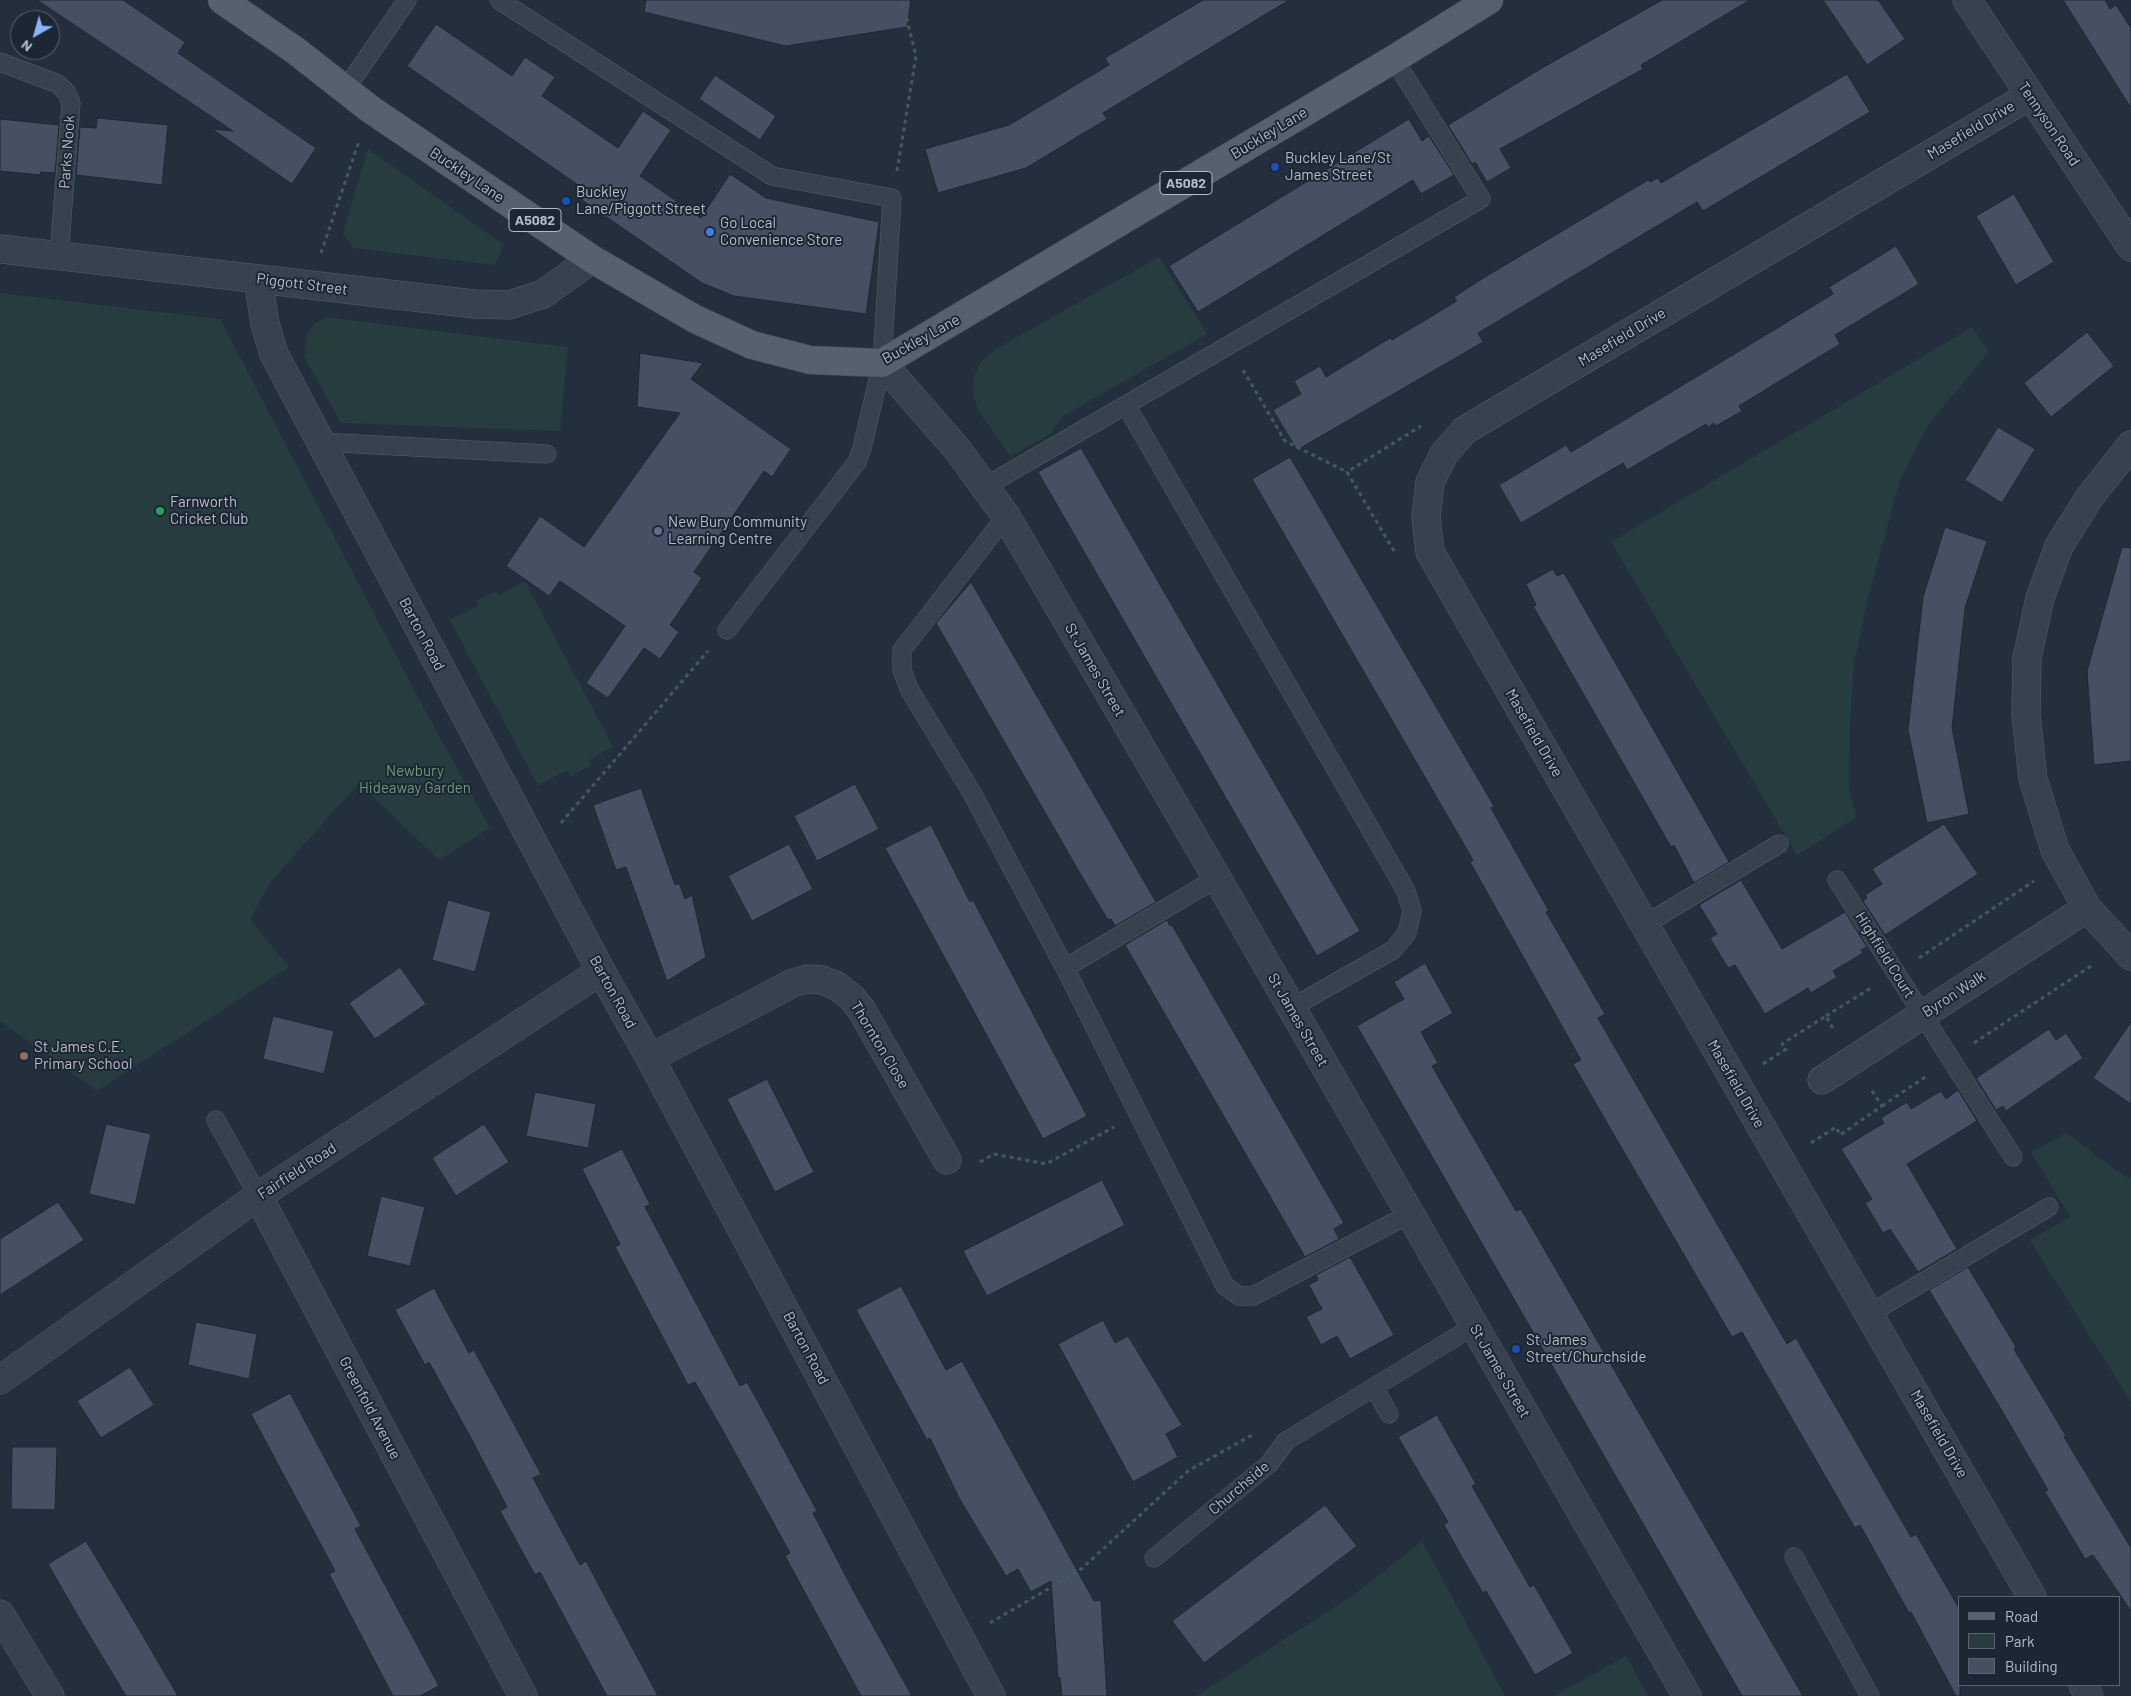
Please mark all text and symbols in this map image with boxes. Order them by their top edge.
north arrow [10,10,60,60]
text: N [17,37,35,56]
street label: Tennyson Road [2014,79,2084,169]
street label: Masefield Drive [1924,97,2018,163]
street label: Buckley Lane [1228,103,1310,163]
street label: Parks Nook [55,115,79,189]
street label: Buckley Lane [426,144,508,206]
place label: Buckley Lane/St James Street [1285,149,1391,184]
marker: Buckley Lane/St James Street [1269,161,1281,173]
road number: A5082 [1160,172,1212,194]
place label: Buckley Lane/Piggott Street [576,183,706,218]
marker: Buckley Lane/Piggott Street [560,195,572,207]
road number: A5082 [509,208,561,232]
place label: Go Local Convenience Store [720,214,842,249]
marker: Go Local Convenience Store [704,226,716,238]
street label: Piggott Street [255,269,349,299]
street label: Masefield Drive [1575,304,1669,370]
street label: Buckley Lane [879,310,963,368]
place label: Farnworth Cricket Club [170,493,249,528]
marker: Farnworth Cricket Club [154,505,166,517]
place label: New Bury Community Learning Centre [668,513,807,548]
marker: New Bury Community Learning Centre [652,525,664,537]
street label: Barton Road [395,594,449,674]
street label: St James Street [1061,620,1129,720]
street label: Masefield Drive [1501,686,1567,780]
park label: Newbury Hideaway Garden [359,762,471,797]
street label: Highfield Court [1851,909,1919,1001]
street label: Barton Road [586,953,640,1031]
street label: Byron Walk [1919,967,1989,1021]
street label: St James Street [1264,970,1332,1070]
street label: Thornton Close [847,998,913,1092]
street label: Masefield Drive [1703,1037,1769,1131]
place label: St James C.E. Primary School [34,1038,132,1073]
marker: St James C.E. Primary School [18,1050,30,1062]
street label: Fairfield Road [254,1139,340,1203]
street label: Barton Road [779,1308,833,1388]
street label: St James Street [1466,1321,1534,1421]
place label: St James Street/Churchside [1526,1331,1647,1366]
marker: St James Street/Churchside [1510,1343,1522,1355]
street label: Greenfold Avenue [335,1354,405,1462]
street label: Masefield Drive [1906,1387,1972,1481]
street label: Churchside [1205,1457,1273,1519]
legend [1958,1596,2121,1686]
text: Road [2005,1607,2038,1625]
text: Park [2005,1632,2034,1650]
text: Building [2005,1657,2058,1675]

